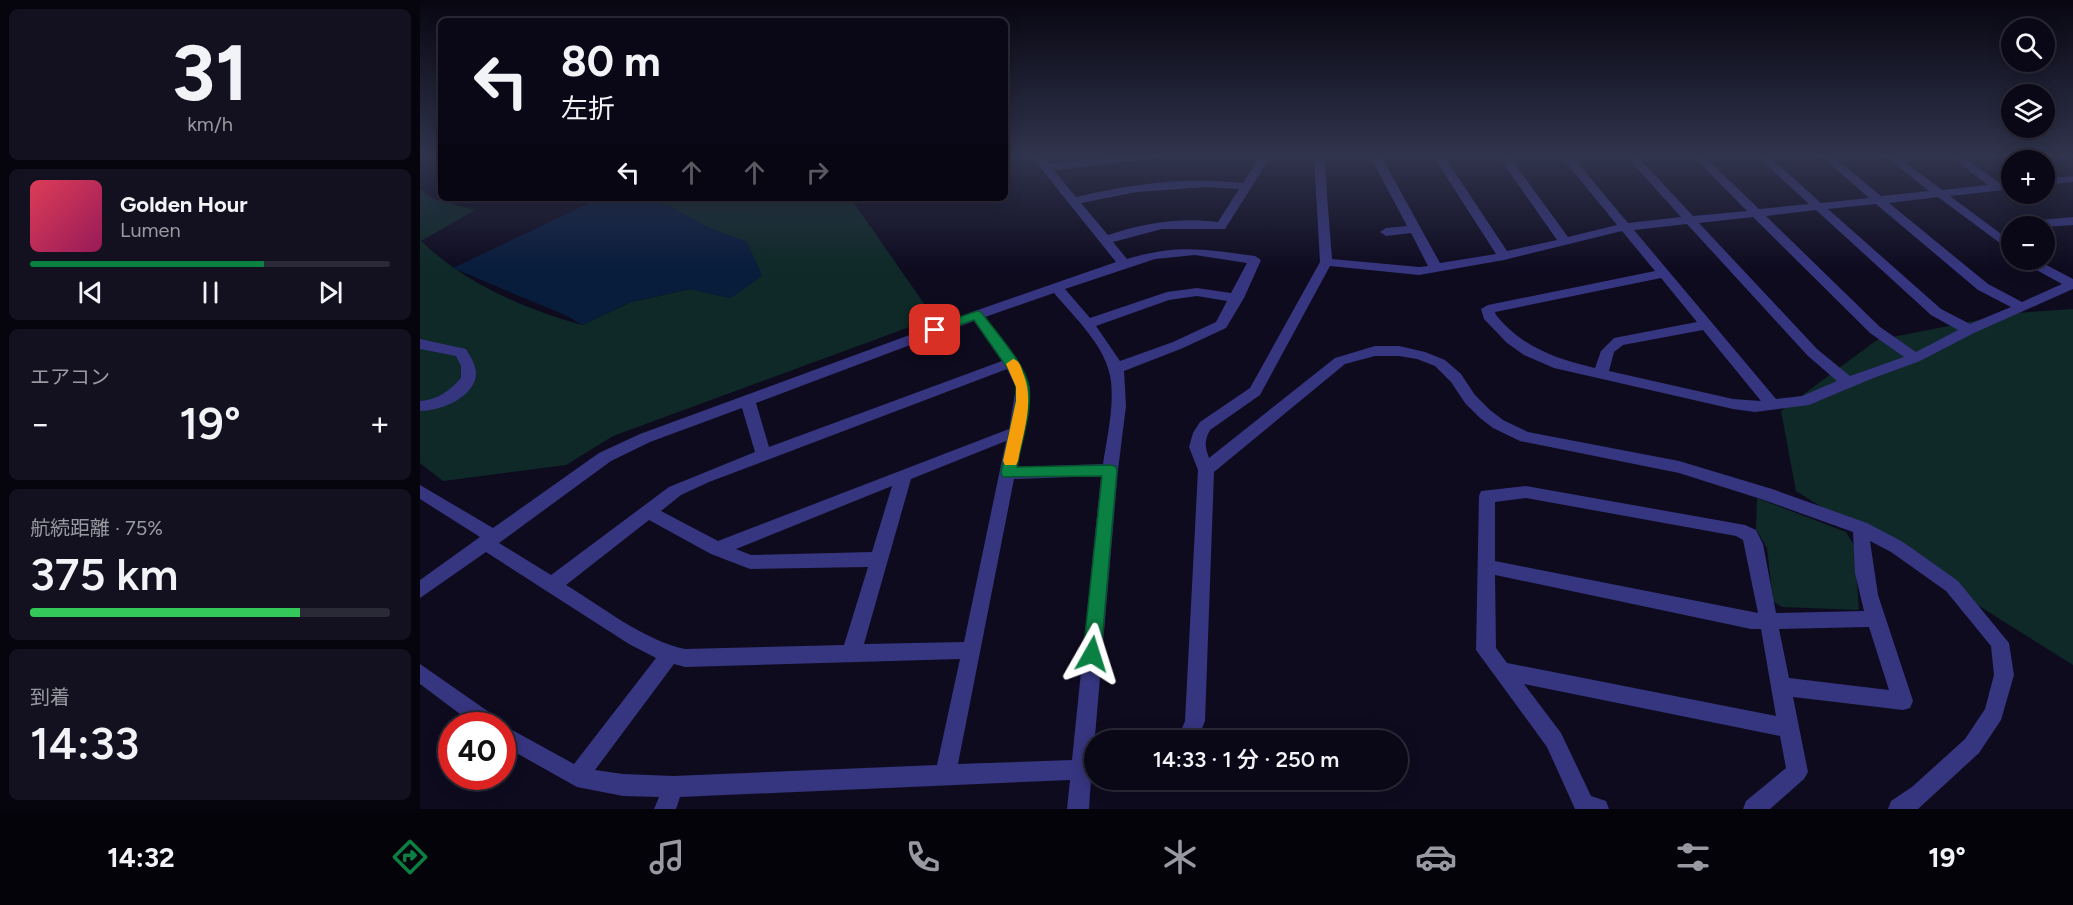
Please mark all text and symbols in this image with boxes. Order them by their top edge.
map controls [2001,18,2055,270]
button: search [2001,18,2055,72]
text: 31 [172,26,248,120]
text: 80 m [561,36,661,87]
icon: left [462,42,540,120]
button: layers [2001,84,2055,138]
text: 左折 [561,92,615,125]
text: km/h [187,112,233,136]
button: + [2001,150,2055,204]
icon: left [612,156,645,189]
icon: ahead [675,156,708,189]
icon: ahead [738,156,771,189]
icon: right [801,156,834,189]
text: Golden Hour [120,191,248,218]
button: − [2001,216,2055,270]
text: Lumen [120,218,181,242]
icon: previous [74,276,107,309]
icon: pause [194,276,227,309]
icon: next [314,276,347,309]
pin [909,304,960,355]
icon: arrive [918,313,951,346]
text: エアコン [30,365,110,389]
text: 19° [179,396,241,450]
text: − [30,404,51,443]
text: + [369,404,390,443]
text: 航続距離 · 75% [30,516,163,540]
text: 375 km [30,547,178,601]
position arrow [1060,622,1124,686]
text: 到着 [30,685,70,709]
speed limit sign: 40 [438,712,516,790]
text: 14:33 [30,716,139,770]
text: 14:33 · 1 分 · 250 m [1153,746,1339,773]
icon: directions [389,836,431,878]
icon: music [646,836,688,878]
icon: phone [902,836,944,878]
icon: climate [1159,836,1201,878]
icon: car [1415,836,1457,878]
icon: filters [1672,836,1714,878]
text: 14:32 [107,841,175,874]
text: 19° [1928,841,1966,874]

